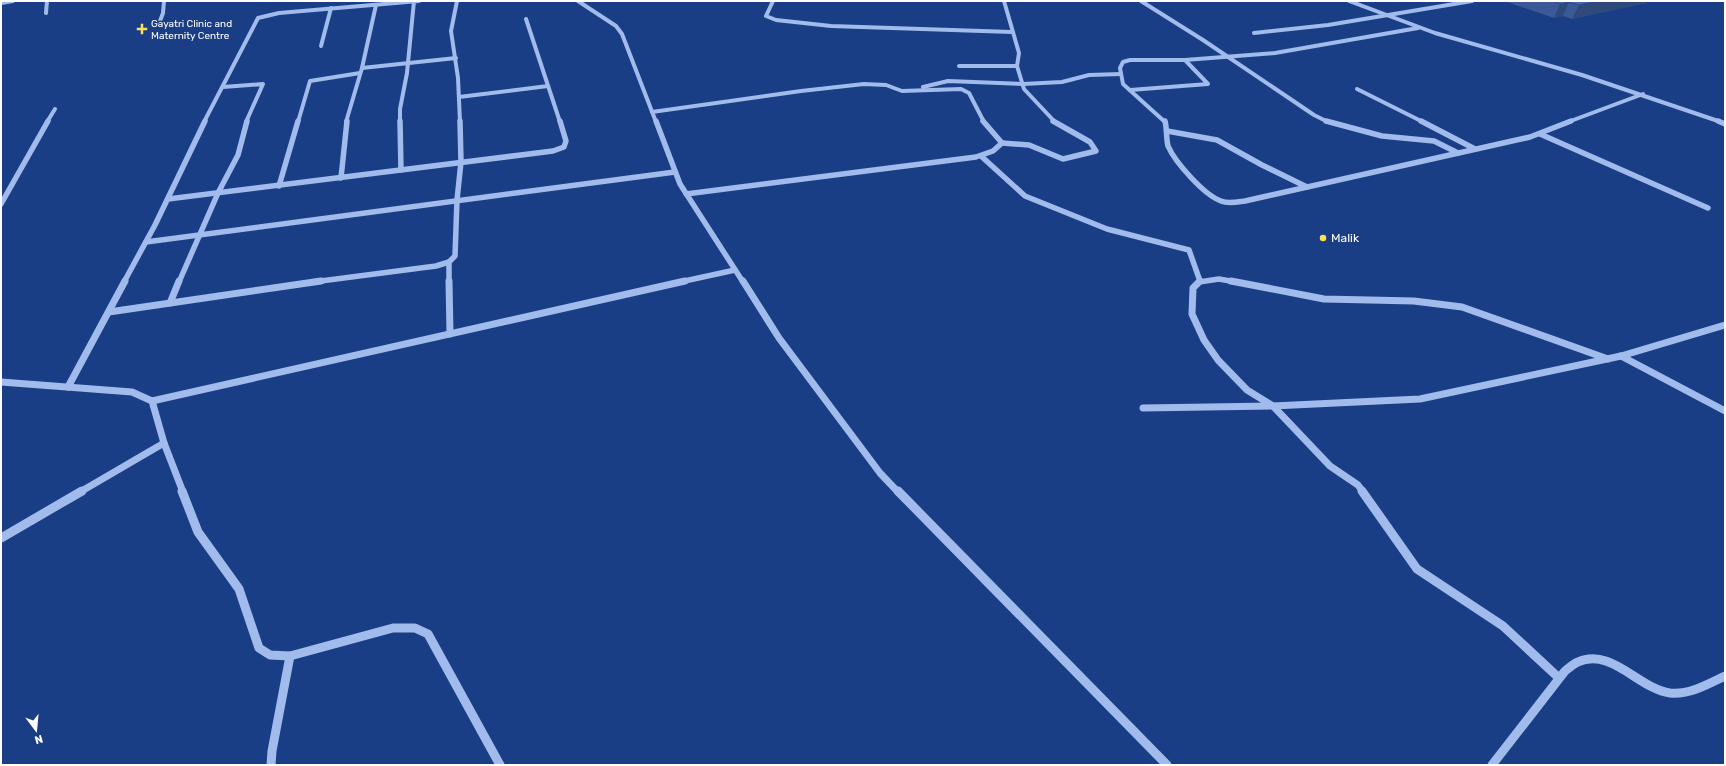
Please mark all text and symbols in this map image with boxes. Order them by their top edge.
place label: Gayatri Clinic and Maternity Centre [151,18,232,42]
marker: Gayatri Clinic and Maternity Centre [136,23,148,35]
place label: Malik [1331,231,1360,245]
marker: Malik [1318,233,1328,243]
north arrow [16,710,56,750]
text: N [33,732,44,746]

